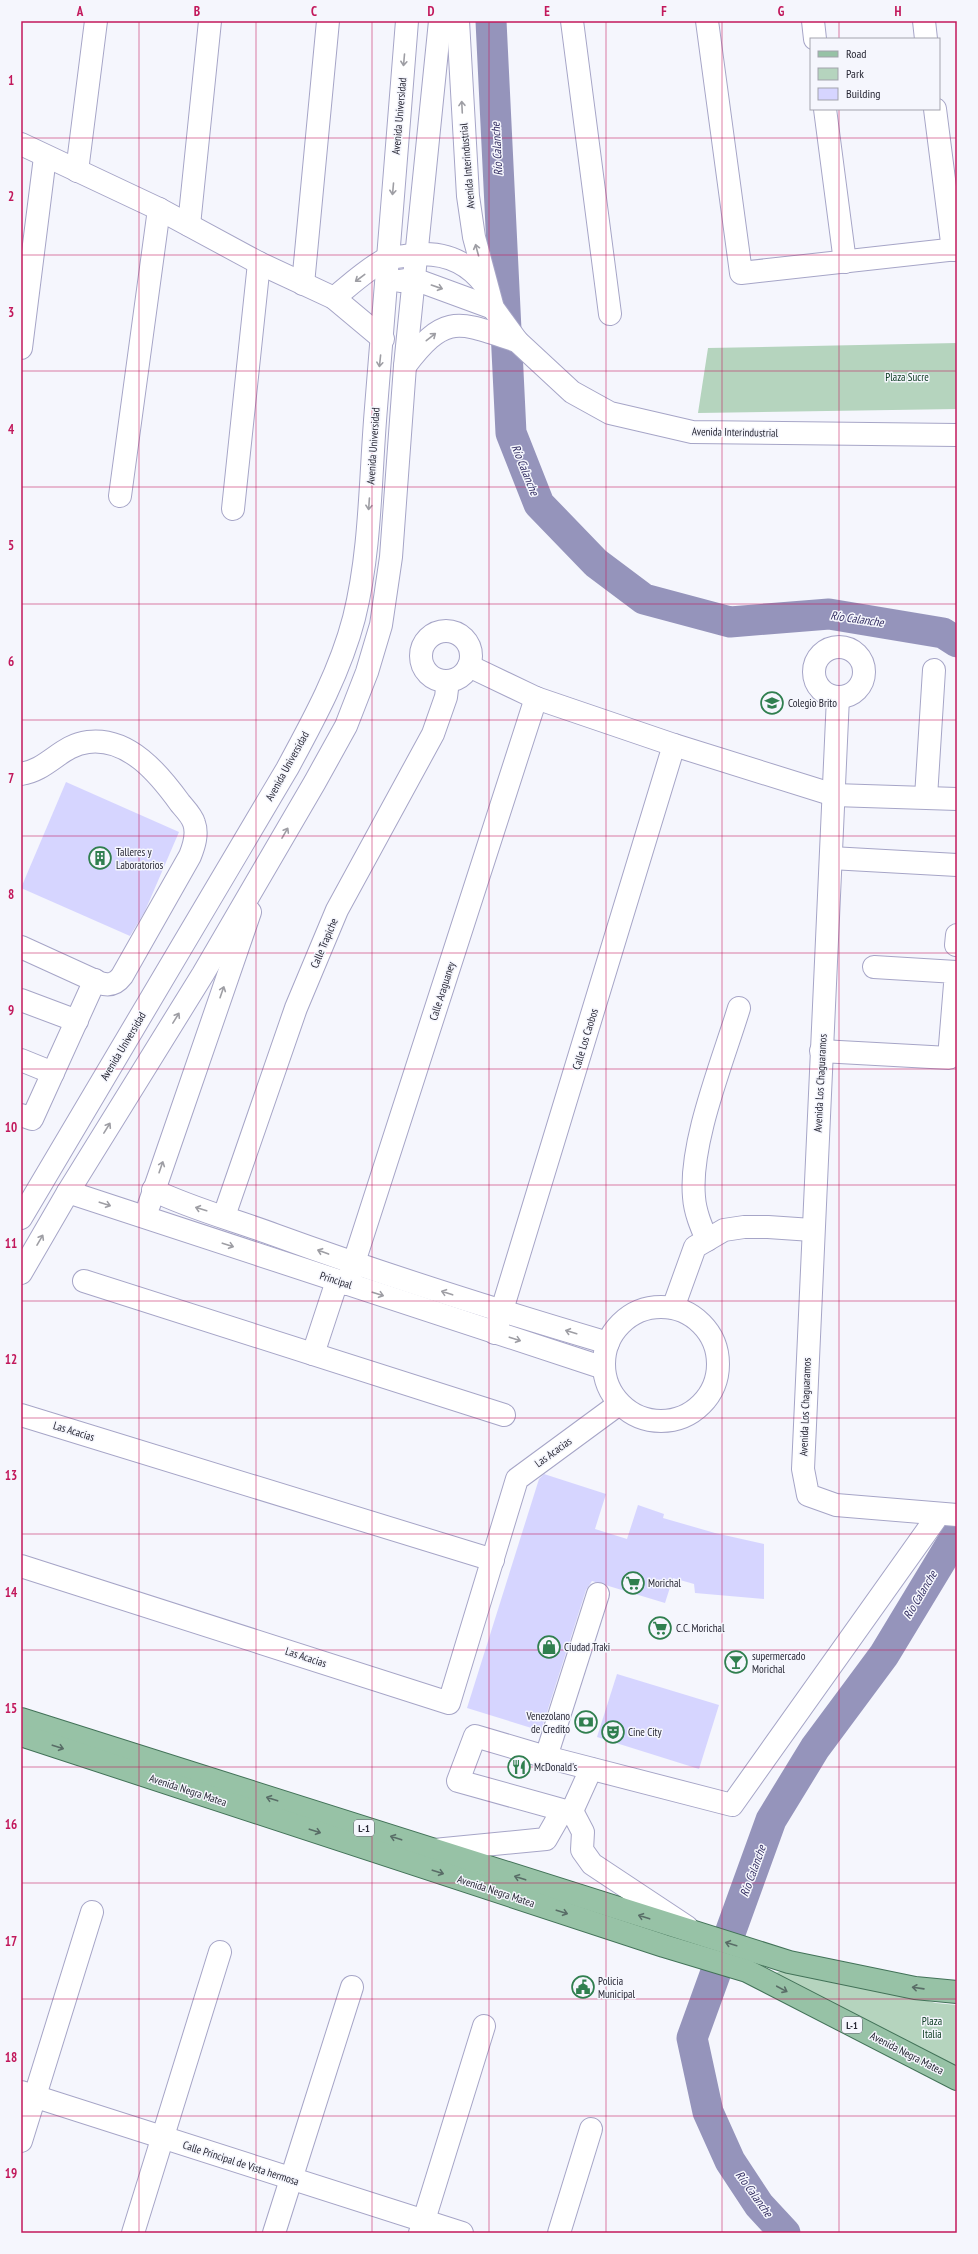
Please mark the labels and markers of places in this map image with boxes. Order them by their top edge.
school or university icon: Colegio Brito [759,690,785,716]
place label: Colegio Brito [788,696,837,710]
building icon: Talleres y Laboratorios [87,845,113,871]
place label: Talleres y Laboratorios [116,845,164,872]
supermarket icon: Morichal [620,1570,646,1596]
place label: Morichal [648,1576,681,1590]
supermarket icon: C.C. Morichal [647,1615,673,1641]
place label: C.C. Morichal [676,1621,725,1635]
shop icon: Ciudad Traki [536,1634,562,1660]
place label: Ciudad Traki [564,1640,610,1654]
bar icon: supermercado Morichal [723,1649,749,1675]
place label: supermercado Morichal [752,1649,806,1676]
place label: Venezolano de Credito [525,1709,570,1736]
bank icon: Venezolano de Credito [573,1709,599,1735]
theatre icon: Cine City [600,1719,626,1745]
place label: Cine City [628,1725,663,1739]
restaurant icon: McDonald's [506,1754,532,1780]
place label: McDonald's [534,1760,577,1774]
public building icon: Policia Municipal [570,1974,596,2000]
place label: Policia Municipal [598,1974,635,2001]

